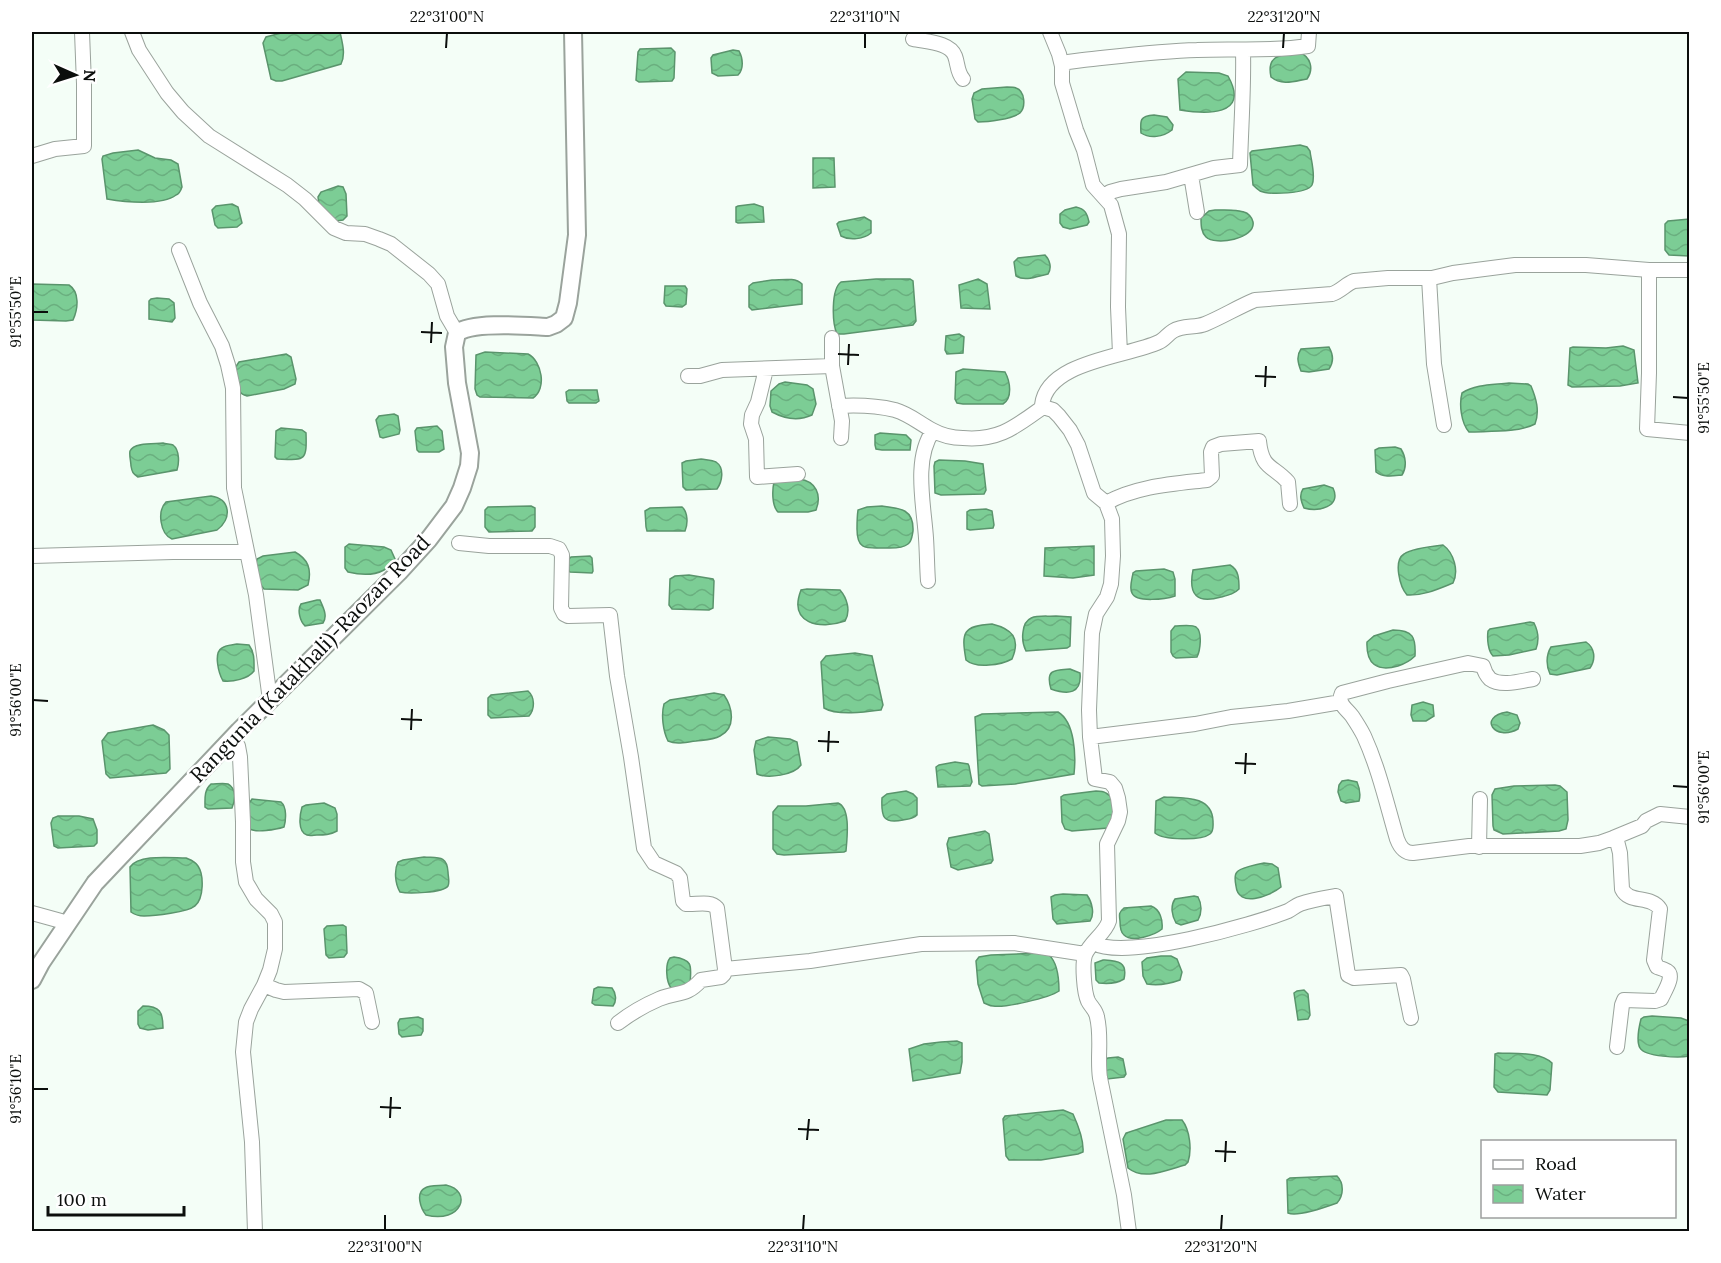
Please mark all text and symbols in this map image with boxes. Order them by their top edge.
text: 22°31'00"N [410,7,484,26]
text: 22°31'10"N [830,7,900,26]
text: 22°31'20"N [1247,7,1321,26]
north arrow [45,45,105,105]
text: N [80,69,100,82]
text: 91°55'50"E [6,276,25,348]
text: 91°55'50"E [1694,362,1713,434]
street label: Rangunia (Katakhali)-Raozan Road [184,529,435,788]
text: 91°56'00"E [6,663,25,737]
text: 91°56'00"E [1694,750,1713,824]
text: 91°56'10"E [6,1054,25,1124]
legend [1481,1140,1676,1218]
text: Road [1535,1152,1577,1175]
scale bar [48,1179,184,1217]
text: Water [1535,1182,1586,1205]
text: 100 m [57,1188,107,1211]
text: 22°31'00"N [348,1237,422,1256]
text: 22°31'10"N [768,1237,838,1256]
text: 22°31'20"N [1184,1237,1258,1256]

